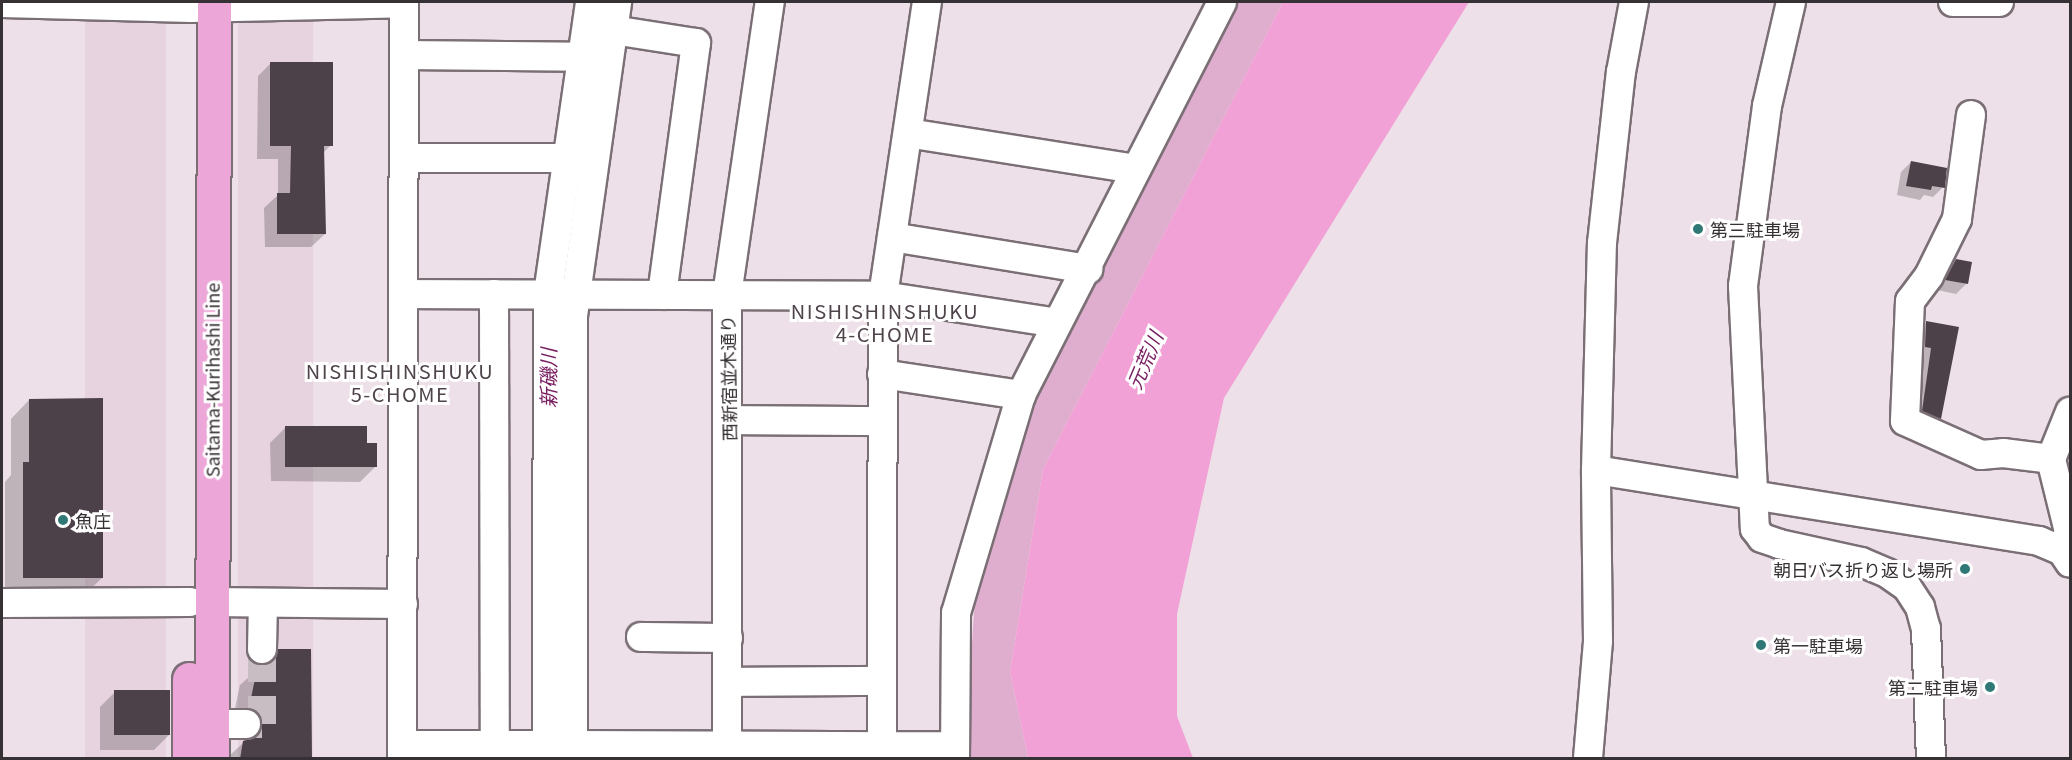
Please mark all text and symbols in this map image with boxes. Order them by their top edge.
place label: 第三駐車場 [1710,218,1800,240]
marker: 第三駐車場 [1691,222,1705,236]
street label: Saitama-Kurihashi Line [201,283,223,477]
district label: NISHISHINSHUKU 4-CHOME [791,298,979,345]
street label: 西新宿並木通り [716,315,740,441]
water label: 元荒川 [1121,328,1167,392]
water label: 新磯川 [535,348,559,408]
district label: NISHISHINSHUKU 5-CHOME [306,358,494,405]
place label: 魚庄 [75,509,111,531]
marker: 魚庄 [56,513,70,527]
place label: 朝日バス折り返し場所 [1773,558,1953,580]
marker: 朝日バス折り返し場所 [1958,562,1972,576]
place label: 第一駐車場 [1773,634,1863,656]
marker: 第一駐車場 [1754,638,1768,652]
place label: 第二駐車場 [1888,676,1978,698]
marker: 第二駐車場 [1983,680,1997,694]

